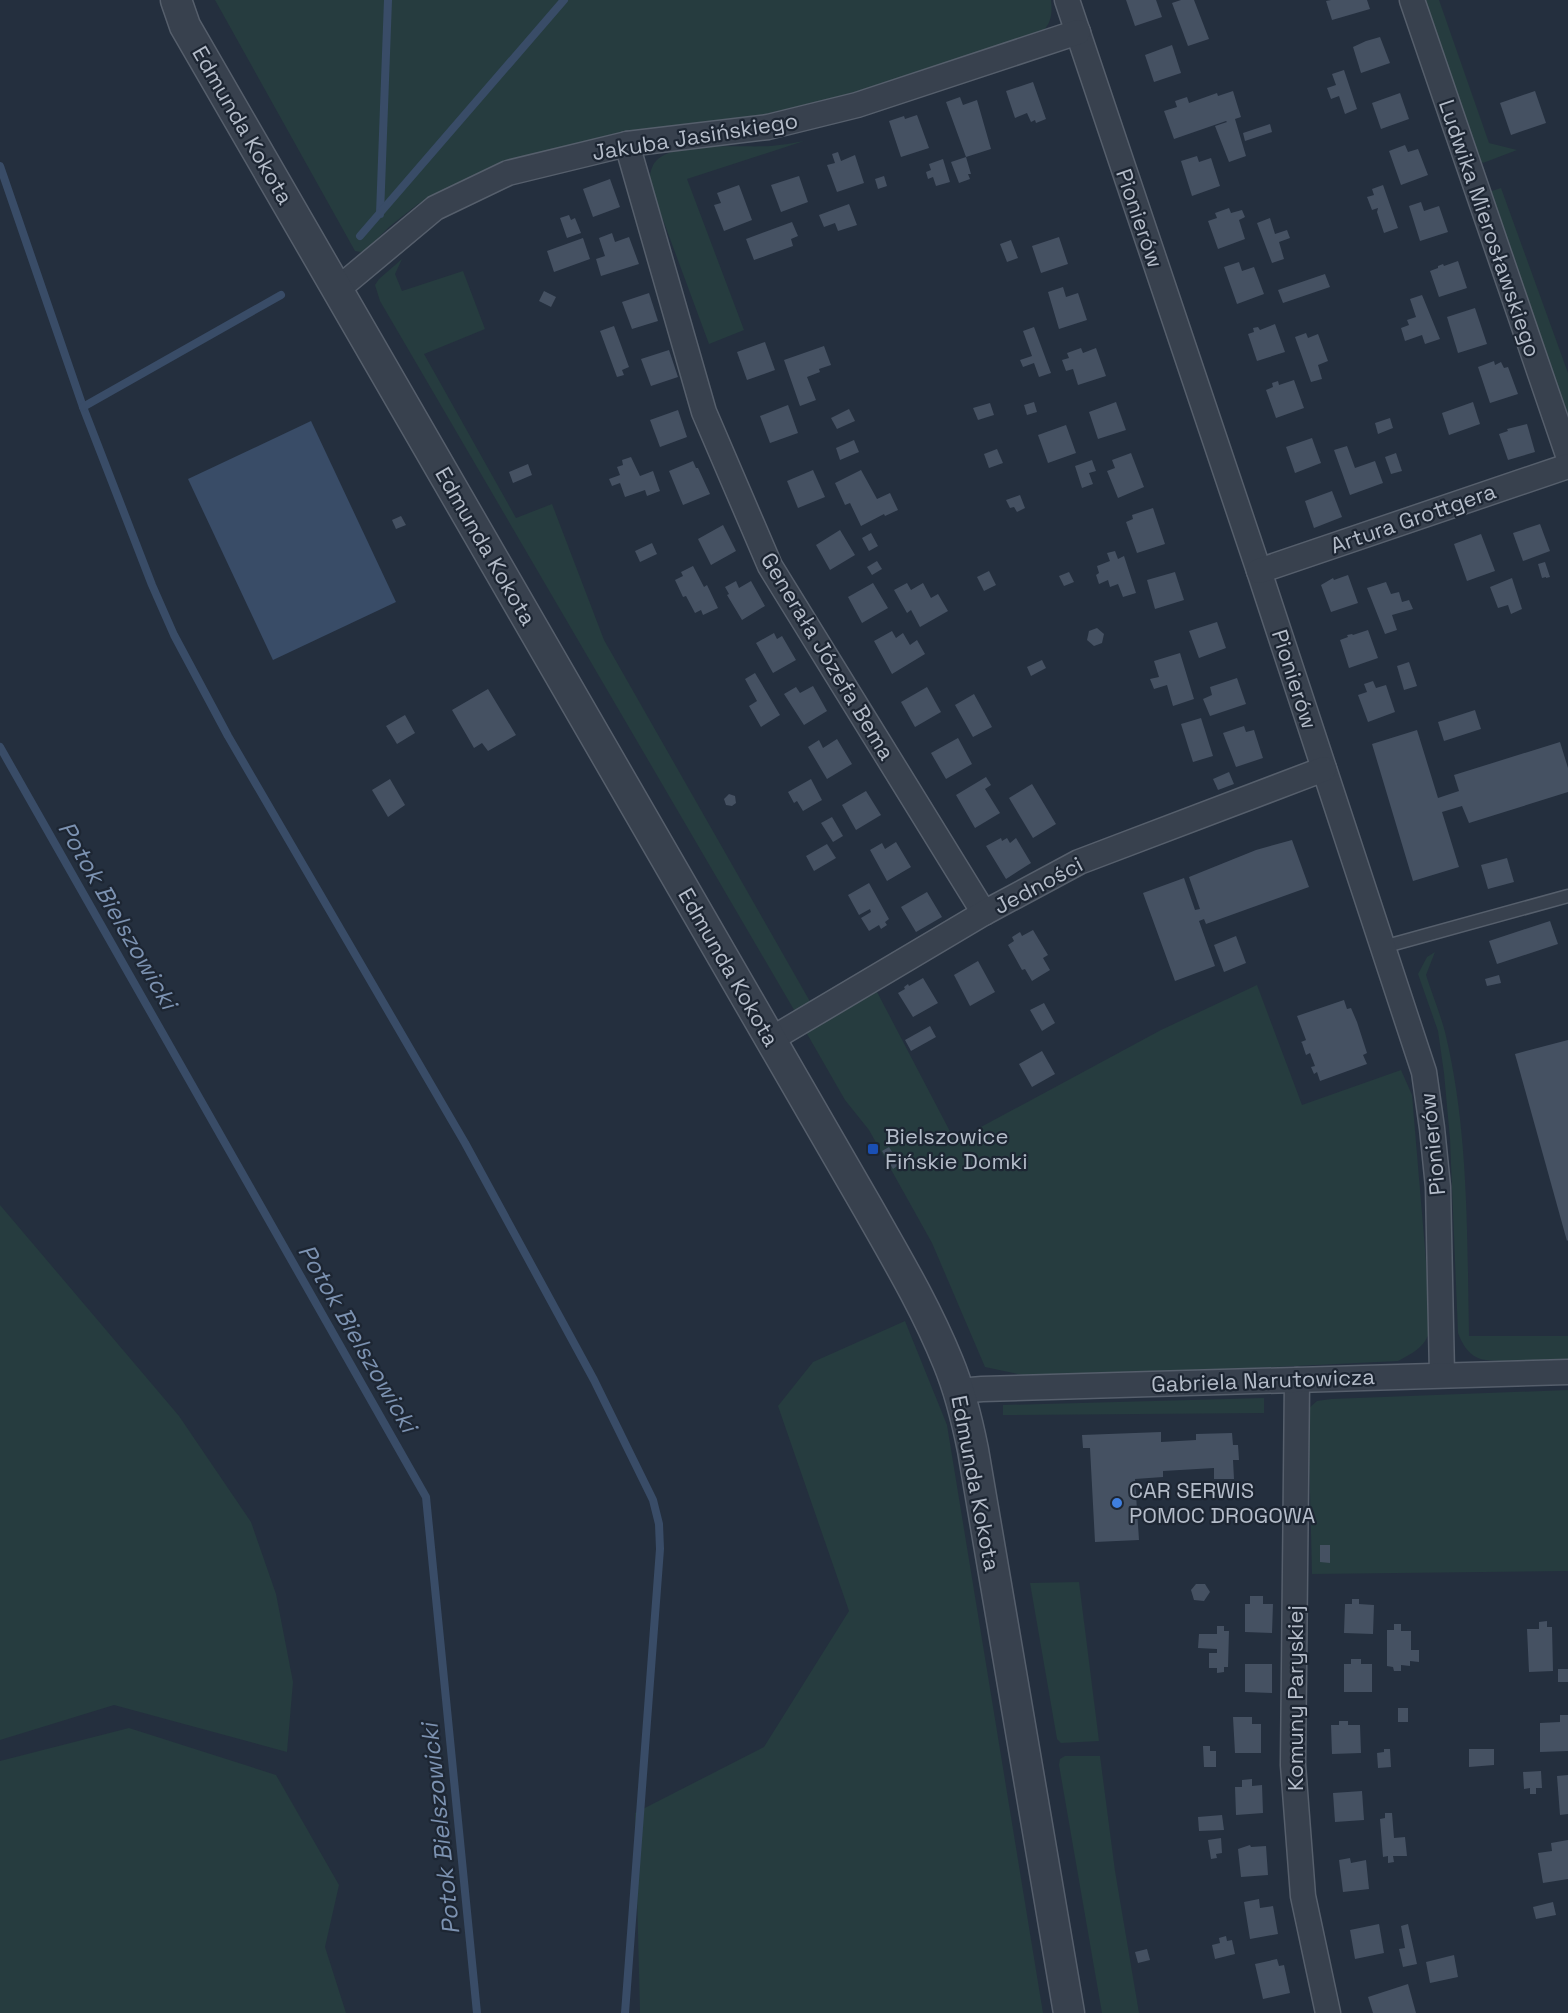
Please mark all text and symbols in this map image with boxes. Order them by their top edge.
street label: Edmunda Kokota [186,41,300,210]
street label: Ludwika Mierosławskiego [1433,96,1547,360]
street label: Jakuba Jasińskiego [590,106,800,166]
street label: Pionierów [1110,165,1170,271]
street label: Edmunda Kokota [429,462,543,631]
street label: Artura Grottgera [1327,477,1500,559]
street label: Generała Józefa Bema [755,547,901,765]
street label: Pionierów [1266,626,1324,732]
water label: Potok Bielszowicki [52,815,186,1017]
street label: Jedności [989,850,1087,920]
street label: Edmunda Kokota [672,883,786,1052]
street label: Pionierów [1413,1091,1451,1197]
place label: Bielszowice Fińskie Domki [885,1122,1028,1175]
marker: Bielszowice Fińskie Domki [866,1142,880,1156]
water label: Potok Bielszowicki [292,1238,426,1440]
street label: Gabriela Narutowicza [1151,1362,1376,1398]
street label: Edmunda Kokota [945,1393,1007,1574]
place label: CAR SERWIS POMOC DROGOWA [1129,1476,1315,1529]
marker: CAR SERWIS POMOC DROGOWA [1110,1496,1124,1510]
street label: Komuny Paryskiej [1281,1605,1309,1791]
water label: Potok Bielszowicki [413,1719,467,1936]

